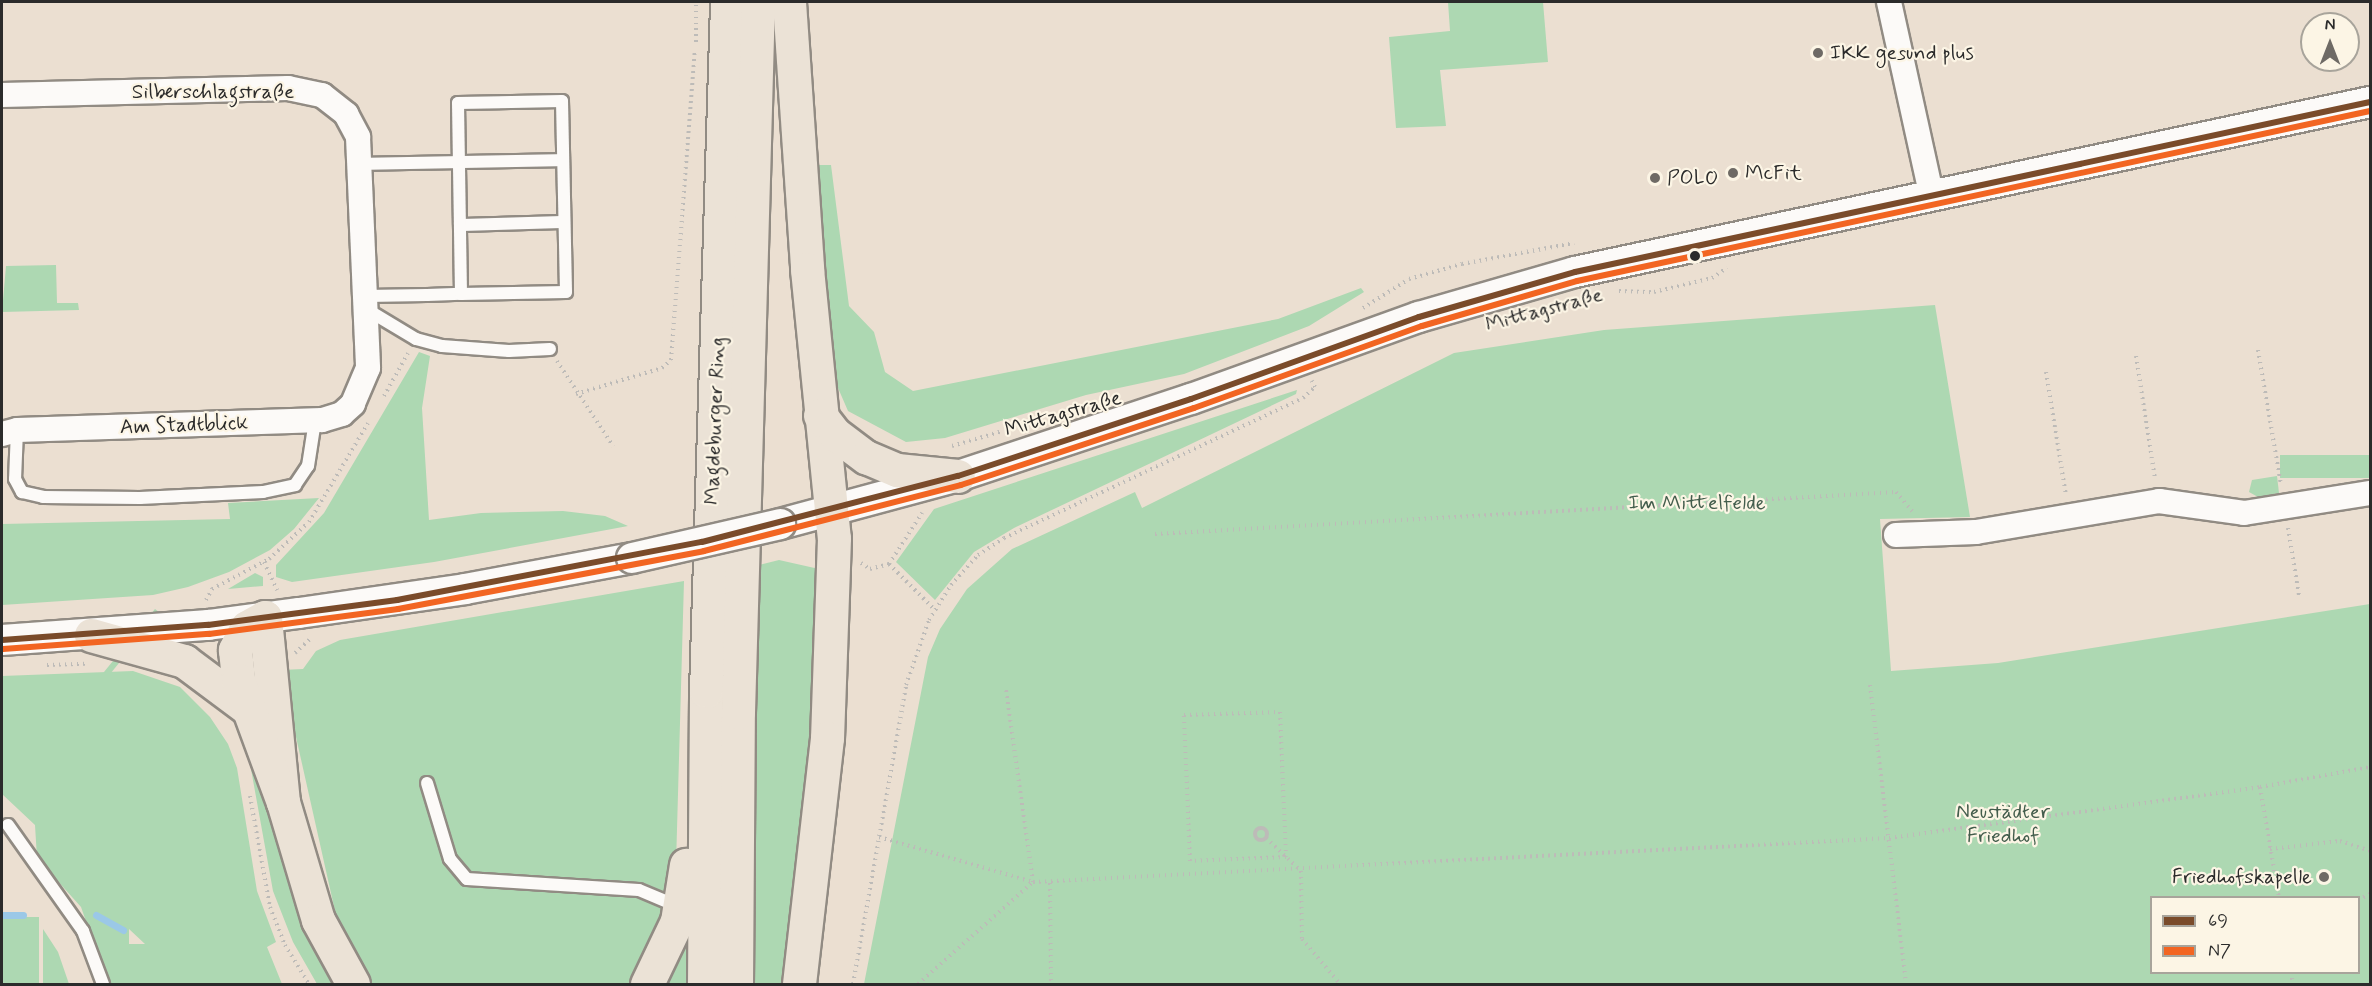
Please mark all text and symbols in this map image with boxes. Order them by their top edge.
north arrow [2300,12,2360,72]
text: N [2325,15,2335,36]
place label: IKK gesund plus [1830,40,1975,66]
marker: IKK gesund plus [1811,46,1825,60]
street label: Silberschlagstraße [132,79,294,105]
place label: McFit [1745,160,1802,186]
place label: POLO [1667,165,1718,191]
marker: McFit [1726,166,1740,180]
marker: POLO [1648,171,1662,185]
unlabelled marker [1689,250,1701,262]
street label: Mittagstraße [1483,282,1605,338]
street label: Magdeburger Ring [700,338,730,504]
street label: Mittagstraße [1002,385,1124,443]
street label: Am Stadtblick [116,410,252,440]
park label: Im Mittelfelde [1629,490,1765,516]
park label: Neustädter Friedhof [1956,799,2050,849]
place label: Friedhofskapelle [2172,864,2312,890]
marker: Friedhofskapelle [2317,870,2331,884]
legend [2150,896,2360,974]
text: 69 [2208,909,2228,933]
text: N7 [2208,939,2231,963]

